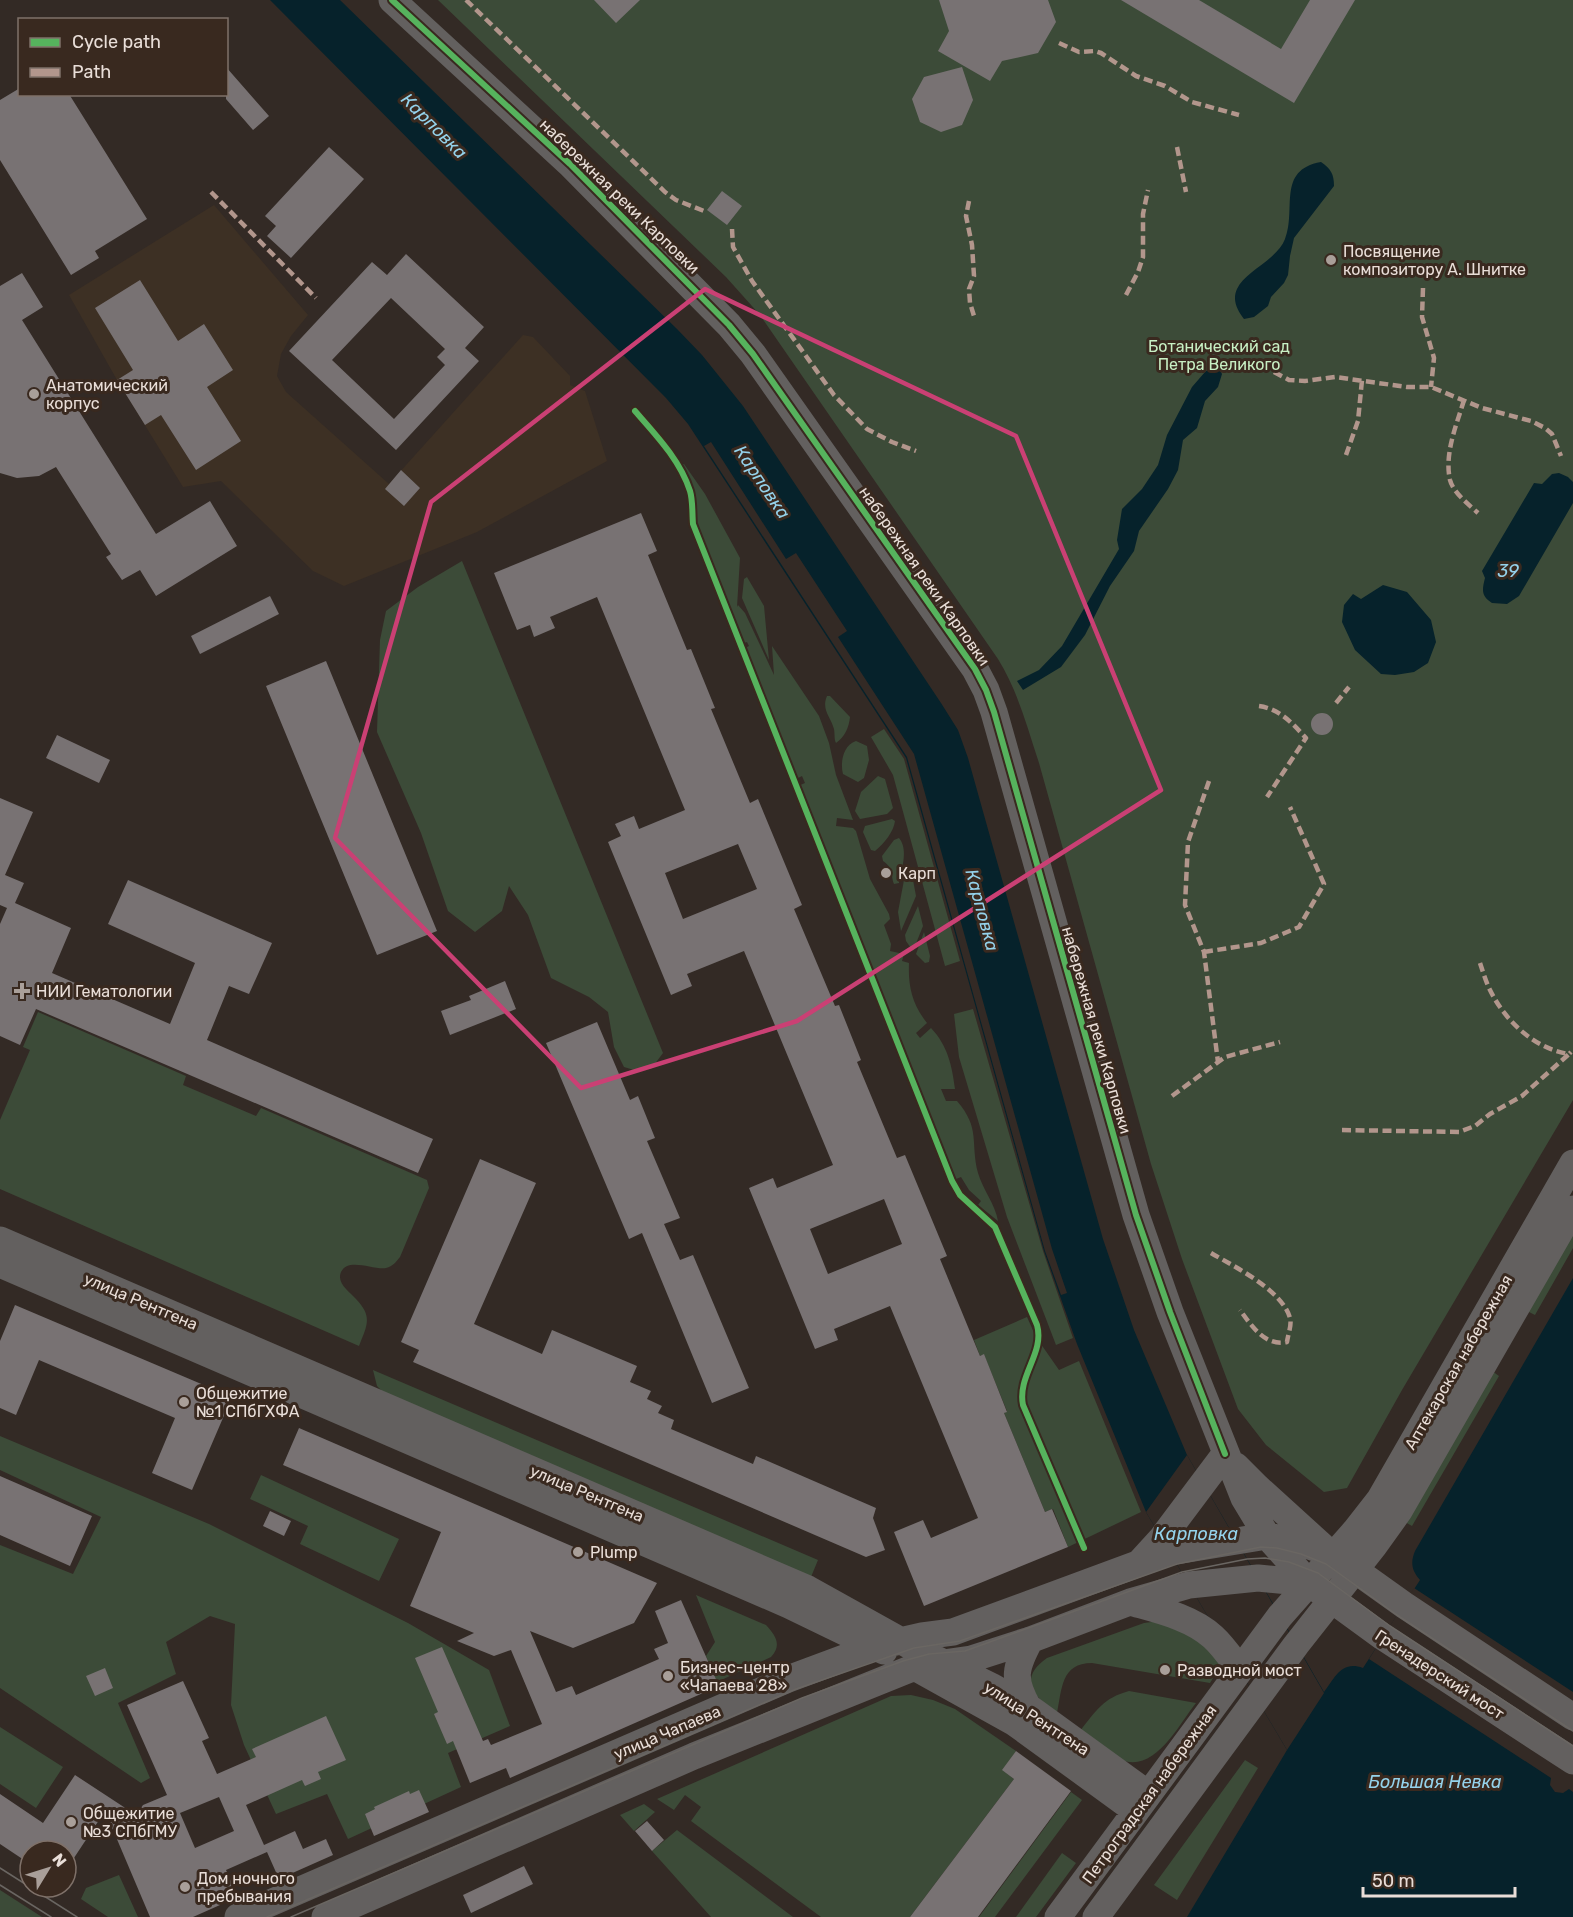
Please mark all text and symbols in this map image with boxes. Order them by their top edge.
legend [18,18,228,96]
text: Cycle path [72,31,161,53]
text: Path [72,61,111,83]
water label: Карповка [396,88,472,164]
street label: набережная реки Карповки [536,115,703,278]
place label: Посвящение композитору А. Шнитке [1343,242,1526,279]
marker: Посвящение композитору А. Шнитке [1324,253,1338,267]
park label: Ботанический сад Петра Великого [1148,337,1290,374]
place label: Анатомический корпус [46,376,168,413]
marker: Анатомический корпус [27,387,41,401]
water label: Карповка [729,441,795,523]
street label: набережная реки Карповки [855,483,994,670]
water label: 39 [1497,560,1519,582]
place label: Карп [898,864,936,883]
marker: Карп [879,866,893,880]
water label: Карповка [960,867,1004,954]
street label: набережная реки Карповки [1058,924,1135,1136]
marker: НИИ Гематологии [13,982,31,1000]
place label: НИИ Гематологии [36,982,172,1001]
street label: улица Рентгена [81,1269,200,1334]
street label: Аптекарская набережная [1401,1272,1516,1453]
place label: Общежитие №1 СПбГХФА [196,1384,300,1421]
marker: Общежитие №1 СПбГХФА [177,1395,191,1409]
street label: улица Рентгена [527,1461,646,1526]
water label: Карповка [1154,1523,1238,1545]
place label: Plump [590,1543,638,1562]
marker: Plump [571,1545,585,1559]
street label: Гренадерский мост [1372,1626,1508,1723]
place label: Бизнес-центр «Чапаева 28» [680,1658,790,1695]
place label: Разводной мост [1177,1661,1302,1680]
marker: Разводной мост [1158,1663,1172,1677]
marker: Бизнес-центр «Чапаева 28» [661,1669,675,1683]
street label: улица Рентгена [981,1677,1093,1759]
street label: улица Чапаева [611,1701,724,1764]
street label: Петроградская набережная [1078,1701,1221,1887]
water label: Большая Невка [1368,1771,1502,1793]
place label: Общежитие №3 СПбГМУ [83,1804,177,1841]
marker: Общежитие №3 СПбГМУ [64,1815,78,1829]
north arrow [18,1839,78,1899]
text: N [48,1850,70,1870]
scale bar [1363,1860,1514,1898]
place label: Дом ночного пребывания [197,1869,295,1906]
text: 50 m [1372,1870,1415,1892]
marker: Дом ночного пребывания [178,1880,192,1894]

